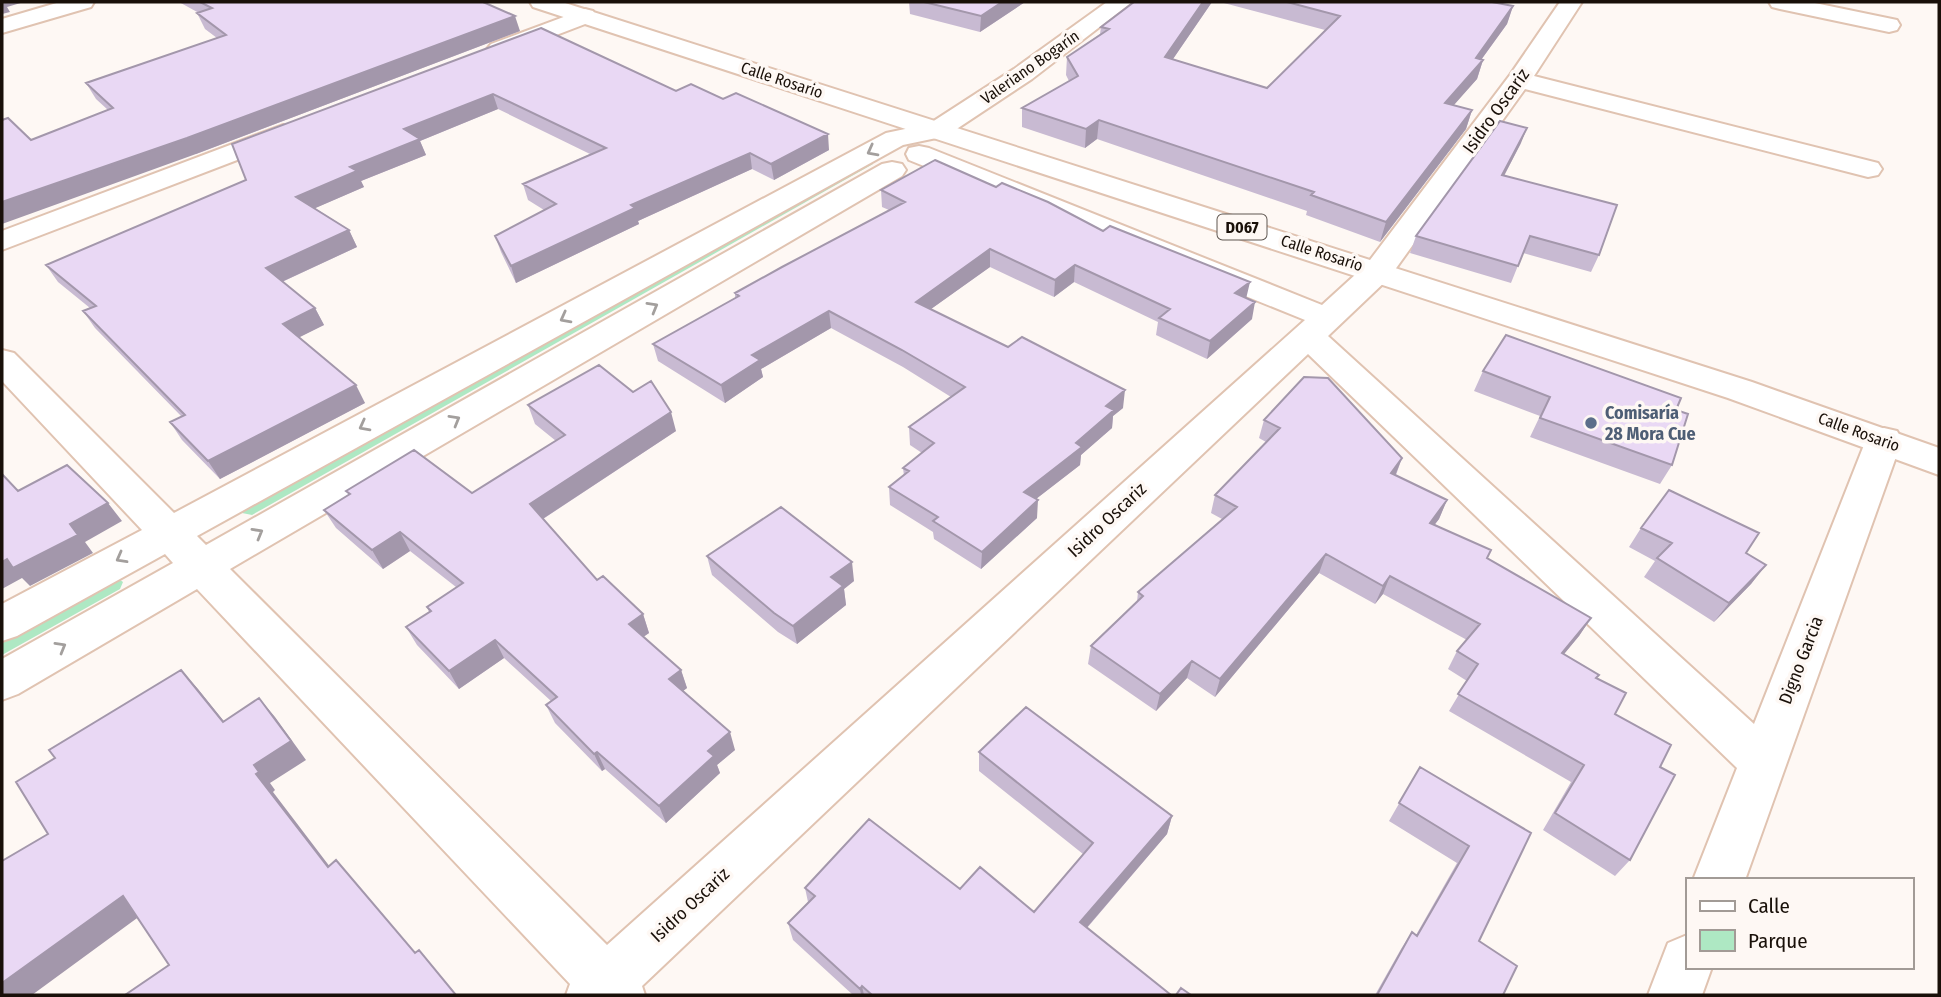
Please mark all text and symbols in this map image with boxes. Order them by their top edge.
street label: Valeriano Bogarín [977,26,1083,108]
street label: Calle Rosario [739,58,825,102]
street label: Isidro Oscariz [1458,64,1534,158]
one-way arrow [867,143,880,156]
road number: D067 [1218,215,1266,240]
street label: Calle Rosario [1279,231,1365,275]
one-way arrow [645,302,658,315]
one-way arrow [559,309,572,323]
place label: Comisaría 28 Mora Cue [1604,402,1696,445]
street label: Calle Rosario [1816,409,1902,455]
one-way arrow [448,415,461,428]
marker: Comisaría 28 Mora Cue [1583,415,1599,431]
one-way arrow [359,418,372,431]
street label: Isidro Oscariz [1063,478,1151,562]
one-way arrow [251,528,264,541]
one-way arrow [116,550,129,563]
street label: Digno Garcia [1774,613,1828,707]
one-way arrow [54,642,66,655]
street label: Isidro Oscariz [646,863,734,947]
legend [1686,878,1913,969]
text: Calle [1748,893,1790,919]
text: Parque [1748,928,1808,954]

